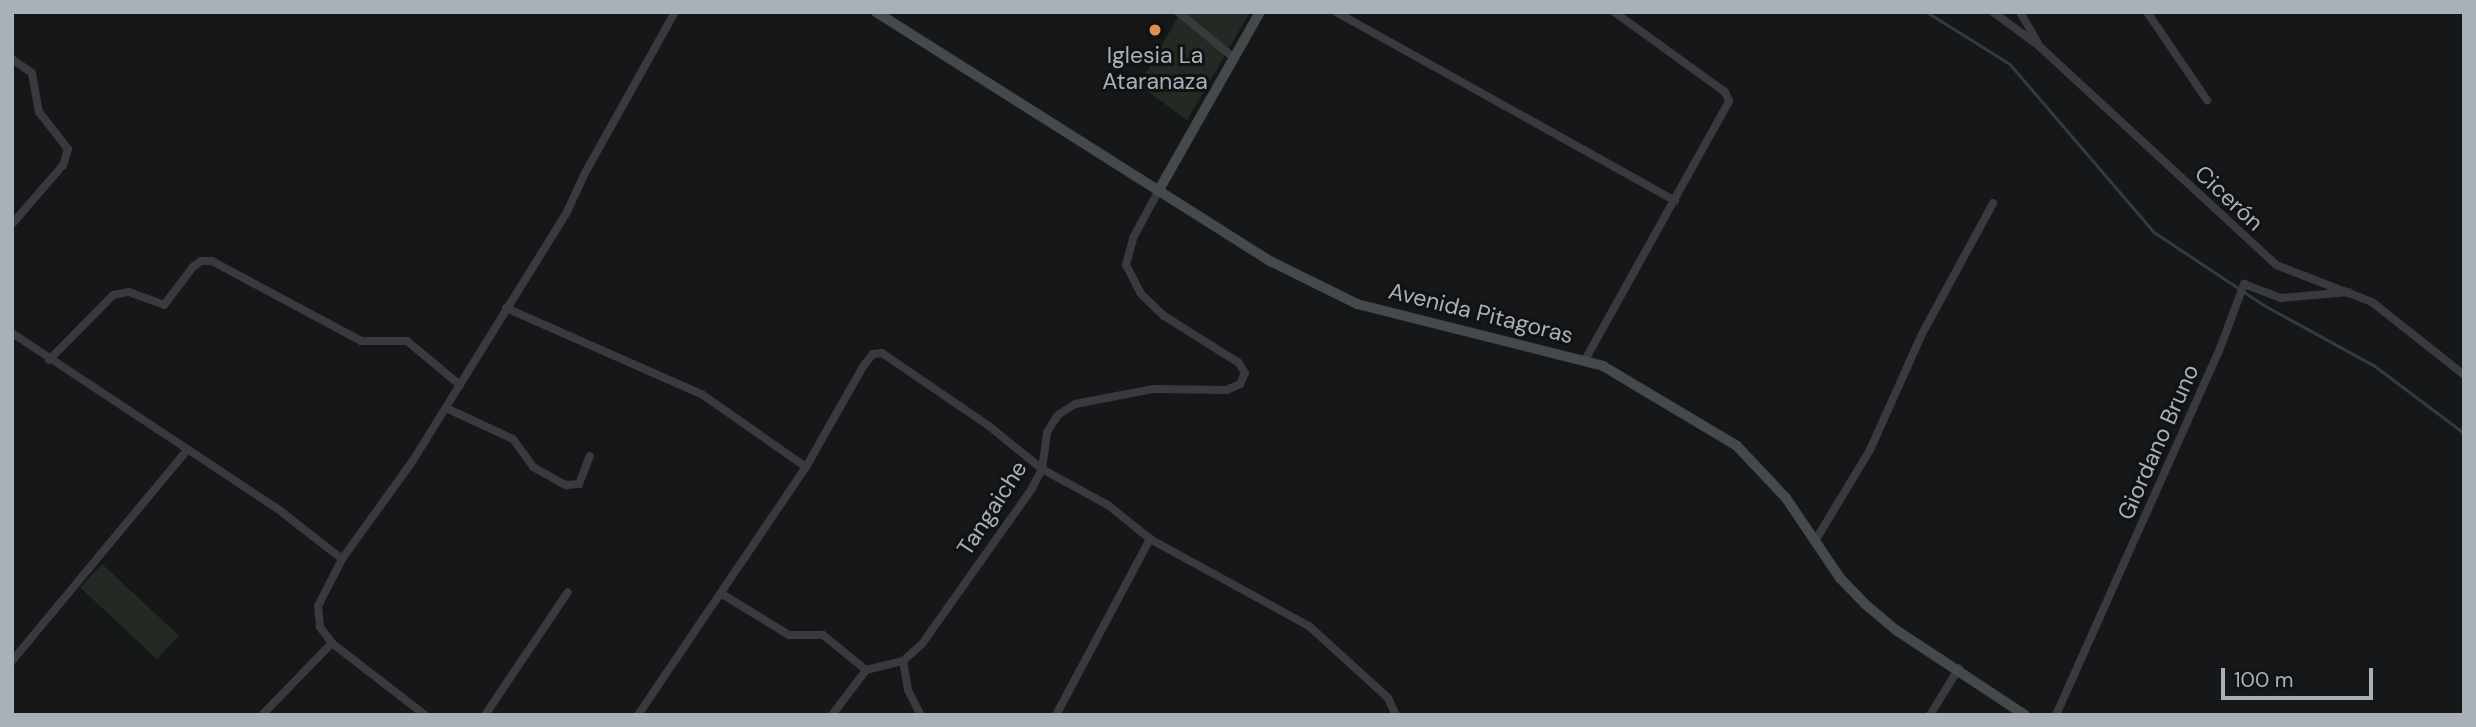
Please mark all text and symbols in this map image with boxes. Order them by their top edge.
marker: Iglesia La Ataranaza [1147,22,1163,38]
place label: Iglesia La Ataranaza [1102,41,1208,95]
street label: Cicerón [2189,160,2269,236]
street label: Avenida Pitagoras [1386,277,1576,349]
street label: Giordano Bruno [2111,360,2205,524]
street label: Tangaiche [951,456,1033,560]
scale bar [2224,654,2376,698]
text: 100 m [2234,666,2294,694]

